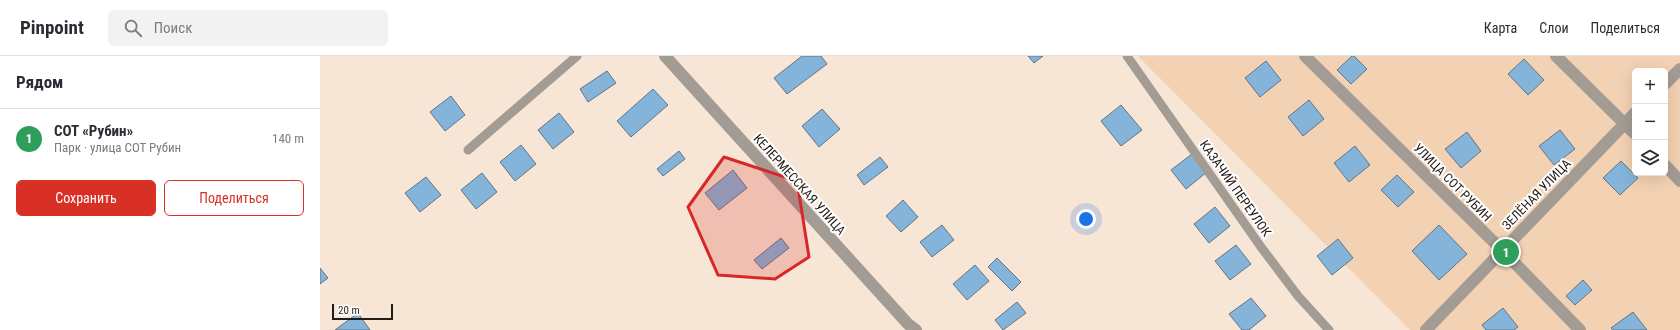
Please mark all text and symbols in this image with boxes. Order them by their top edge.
search box [108,10,388,46]
text: Pinpoint [20,16,84,39]
icon: search [122,17,144,39]
text: Поиск [154,19,192,37]
text: Карта [1484,20,1517,36]
text: Слои [1539,20,1569,36]
text: Поделиться [1591,20,1660,36]
map controls [1632,68,1668,176]
button: + [1632,68,1668,104]
text: Рядом [16,72,63,92]
button: − [1632,104,1668,140]
text: СОТ «Рубин» [54,122,133,140]
text: 1 [26,131,32,146]
text: 140 m [272,131,304,146]
street label: КЕЛЕРМЕССКАЯ УЛИЦА [750,131,849,238]
street label: КАЗАЧИЙ ПЕРЕУЛОК [1197,137,1275,240]
text: Парк · улица СОТ Рубин [54,140,181,155]
street label: УЛИЦА СОТ РУБИН [1411,140,1495,224]
button: layers [1632,140,1668,176]
street label: ЗЕЛЁНАЯ УЛИЦА [1499,156,1574,233]
button: Сохранить [16,180,156,216]
button: Поделиться [164,180,304,216]
your location [1076,209,1096,229]
pin: 1 [1493,237,1519,267]
scale bar [332,302,393,321]
text: 20 m [338,304,360,317]

